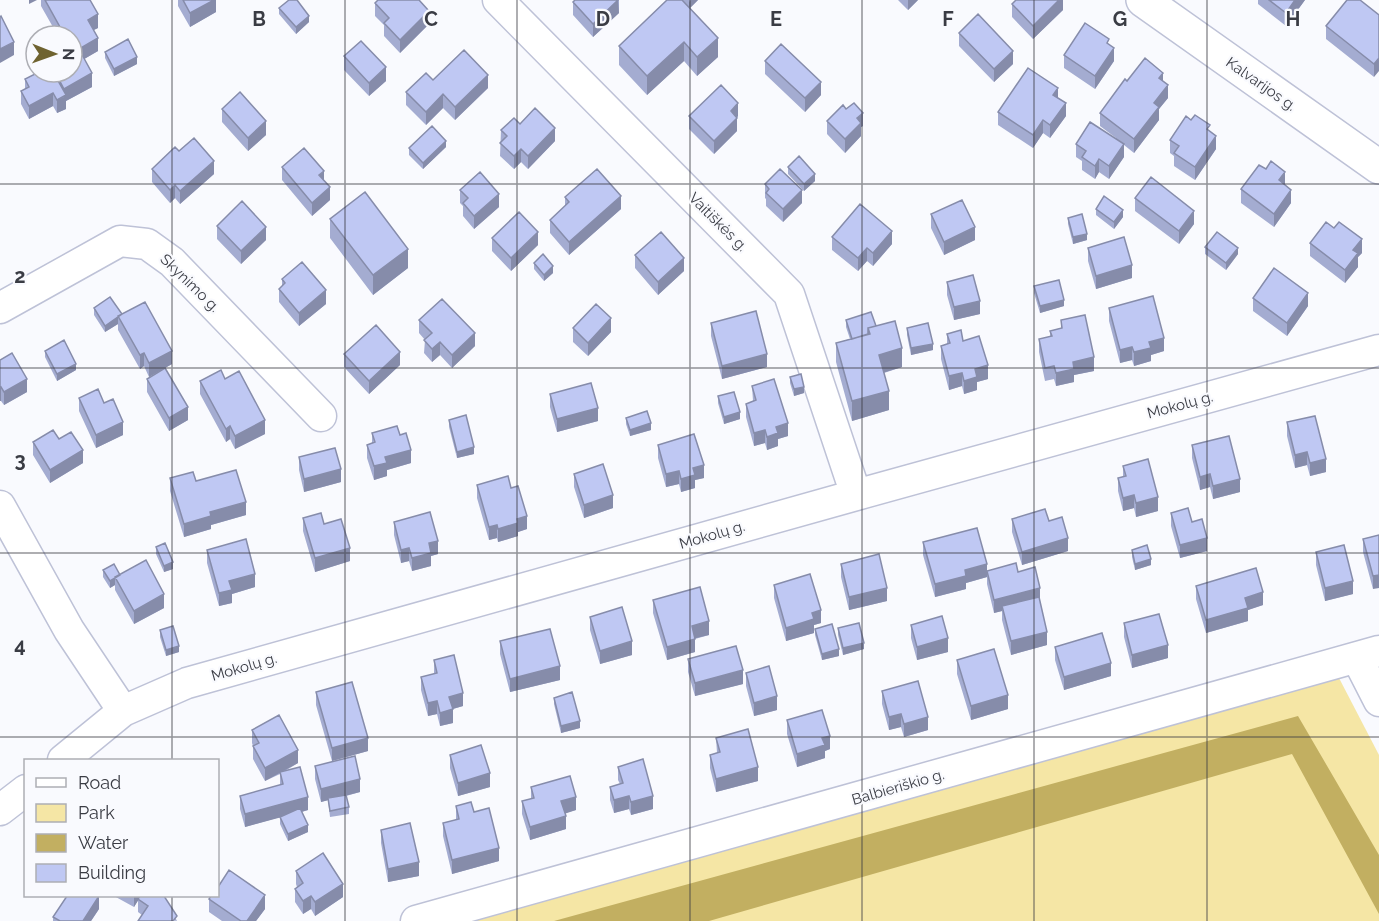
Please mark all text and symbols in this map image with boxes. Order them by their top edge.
text: B [252,7,266,31]
text: C [424,7,438,31]
text: D [596,7,610,31]
text: E [770,7,782,31]
text: F [942,7,954,31]
text: G [1113,7,1127,31]
text: H [1286,7,1300,31]
north arrow [24,24,84,84]
text: N [59,48,78,61]
street label: Kalvarijos g. [1222,53,1300,115]
street label: Vaitiškės g. [685,189,751,255]
street label: Skynimo g. [156,250,224,316]
text: 2 [14,264,26,288]
street label: Mokolų g. [1145,388,1215,422]
text: 3 [14,448,26,472]
street label: Mokolų g. [677,517,747,553]
text: 4 [14,633,26,657]
street label: Mokolų g. [209,649,279,685]
legend [24,759,219,897]
street label: Balbieriškio g. [850,765,946,809]
text: Road [78,772,121,793]
text: Park [78,802,115,823]
text: Water [78,832,129,853]
text: Building [78,862,146,883]

